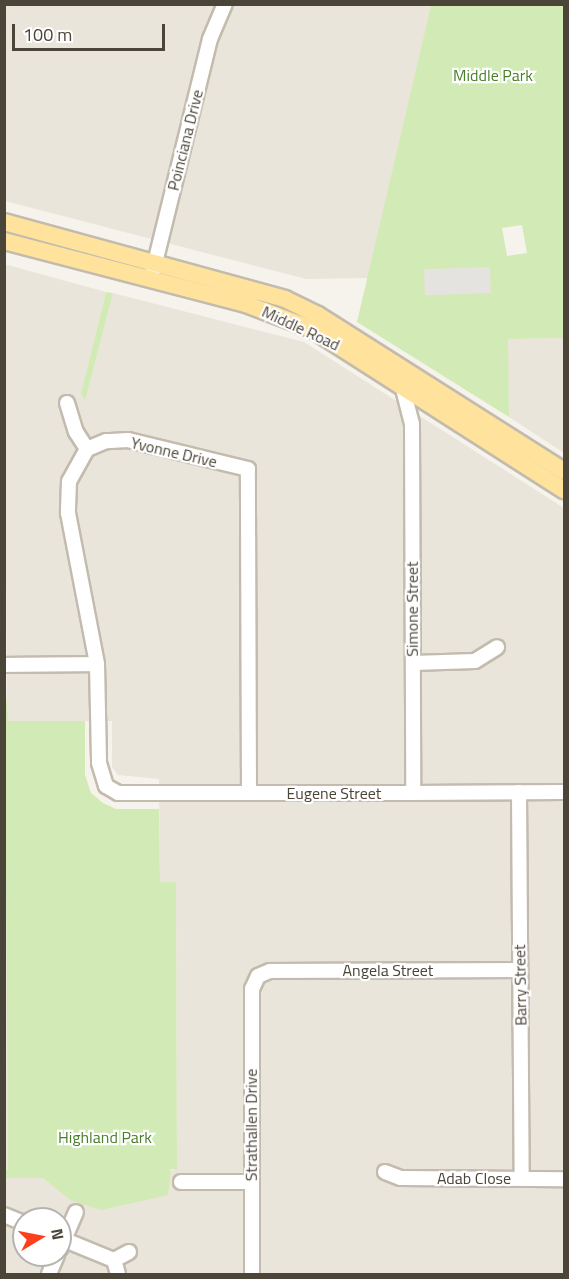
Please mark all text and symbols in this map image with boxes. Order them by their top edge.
scale bar [15,12,168,50]
text: 100 m [23,21,72,48]
park label: Middle Park [453,65,533,85]
street label: Poinciana Drive [163,87,207,193]
street label: Middle Road [259,302,343,354]
street label: Yvonne Drive [129,433,219,471]
street label: Simone Street [402,561,422,657]
street label: Eugene Street [287,783,381,803]
street label: Barry Street [510,944,530,1026]
street label: Angela Street [343,960,433,980]
street label: Strathallen Drive [241,1069,261,1181]
park label: Highland Park [58,1127,152,1147]
street label: Adab Close [437,1168,511,1188]
north arrow [12,1207,72,1267]
text: N [45,1227,71,1242]

